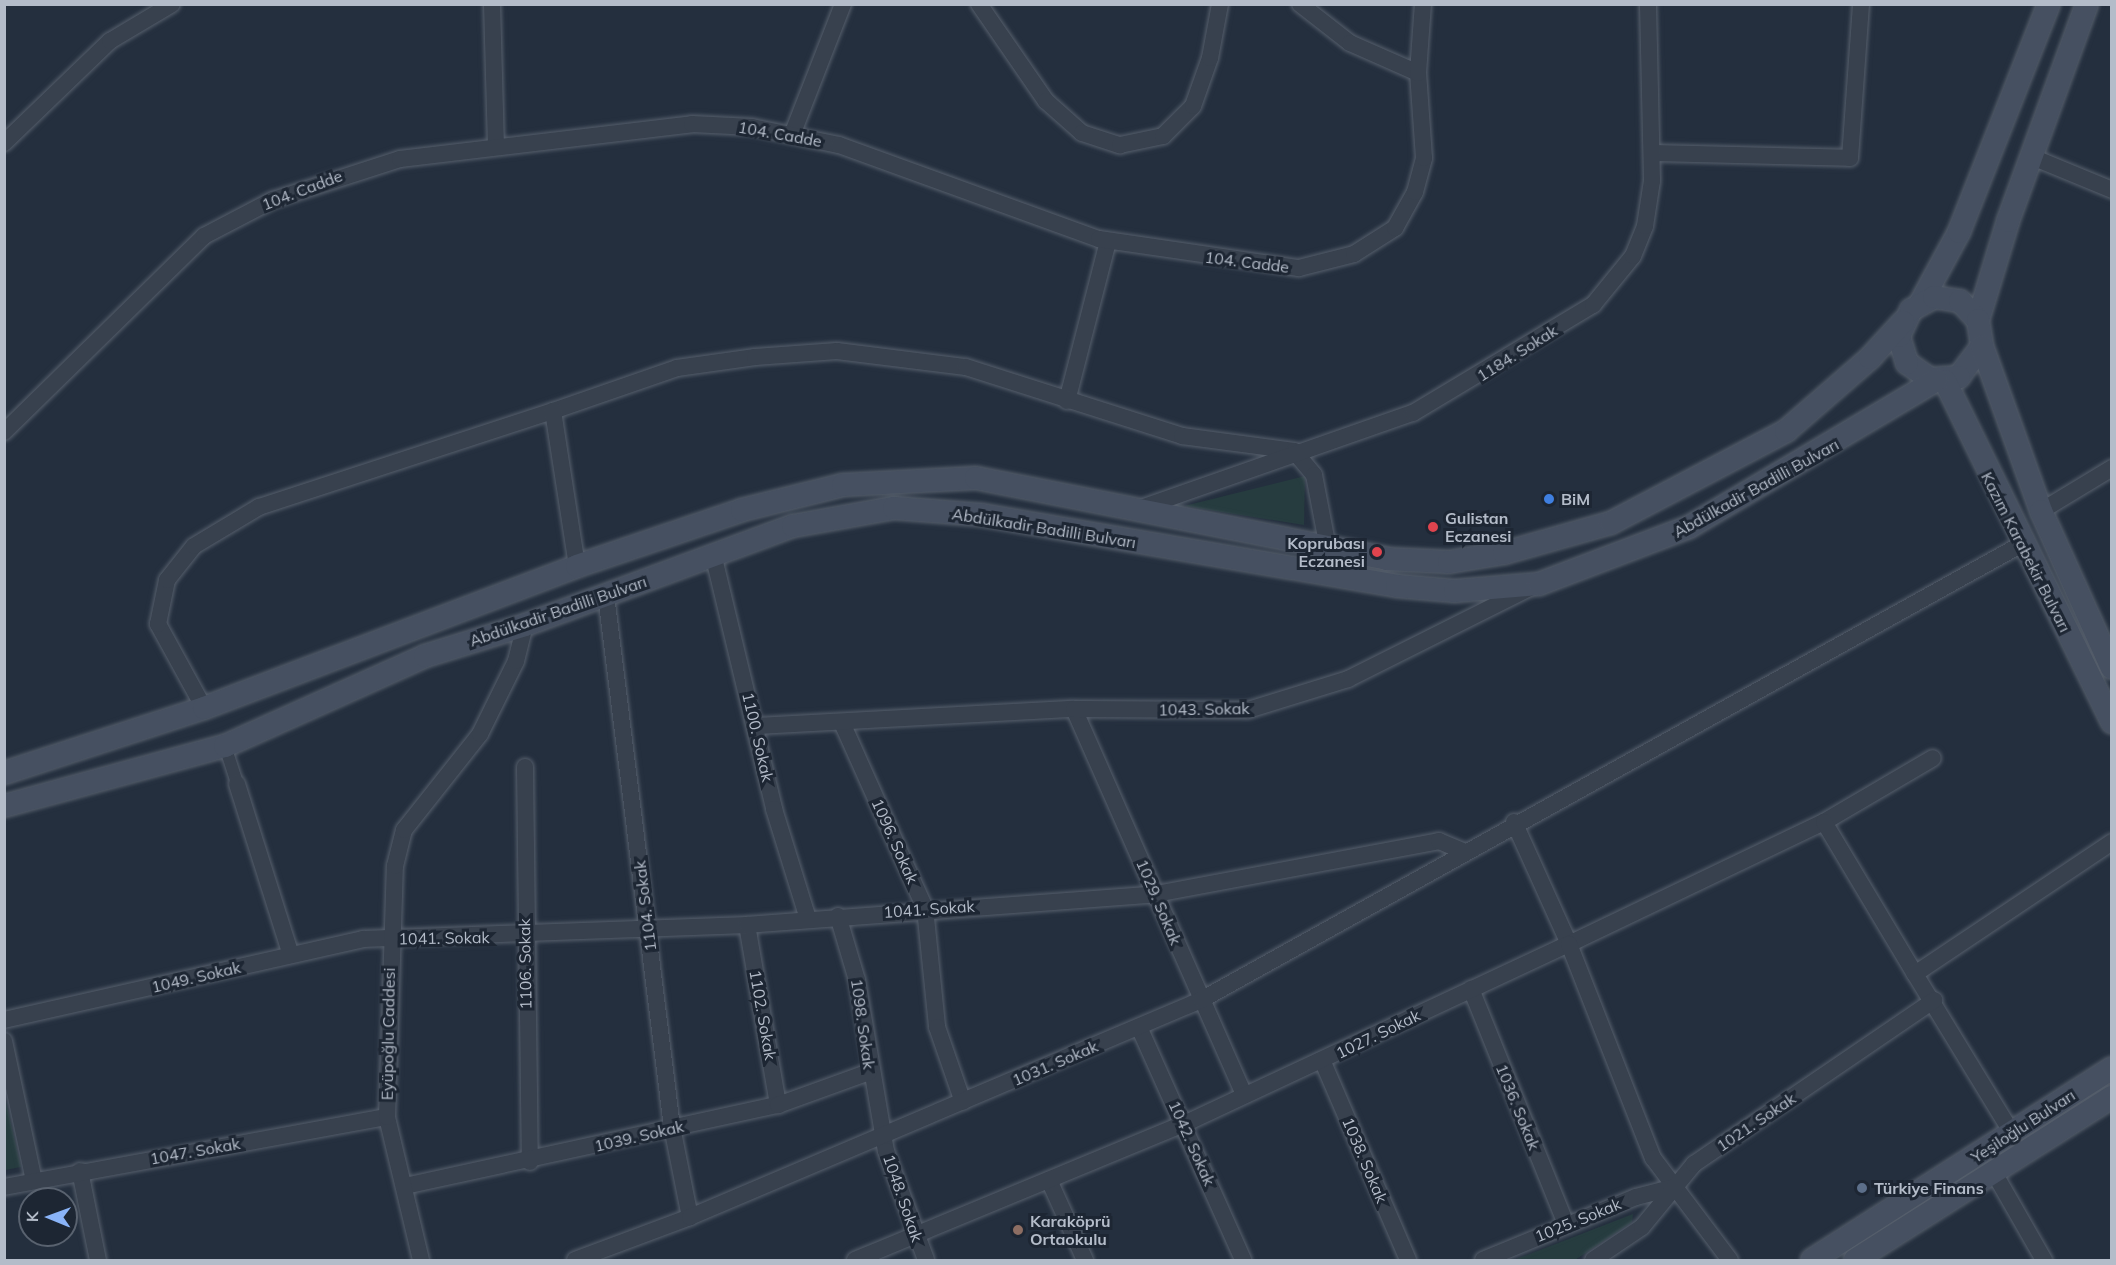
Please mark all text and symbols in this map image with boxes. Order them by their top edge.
street label: 104. Cadde [737,117,823,151]
street label: 104. Cadde [259,166,345,214]
street label: 104. Cadde [1204,247,1290,277]
street label: 1184. Sokak [1473,321,1561,385]
street label: Abdülkadir Badilli Bulvarı [1670,434,1842,542]
street label: Kazım Karabekir Bulvarı [1977,469,2075,635]
place label: BiM [1561,489,1590,509]
marker: BiM [1542,492,1556,506]
street label: Abdülkadir Badilli Bulvarı [951,504,1137,552]
place label: Gulistan Eczanesi [1445,508,1511,546]
marker: Gulistan Eczanesi [1426,520,1440,534]
place label: Koprubası Eczanesi [1287,533,1365,571]
marker: Koprubası Eczanesi [1370,545,1384,559]
street label: Abdülkadir Badilli Bulvarı [467,572,649,650]
street label: 1100. Sokak [738,690,778,784]
street label: 1043. Sokak [1158,699,1250,719]
street label: 1096. Sokak [868,795,922,887]
street label: 1029. Sokak [1132,856,1186,948]
street label: 1104. Sokak [630,860,660,952]
street label: 1041. Sokak [883,896,975,922]
street label: 1106. Sokak [515,918,535,1010]
street label: 1041. Sokak [398,928,490,948]
street label: 1049. Sokak [149,957,243,997]
street label: Eyüpoğlu Caddesi [377,968,399,1100]
street label: 1102. Sokak [746,968,780,1062]
street label: 1098. Sokak [847,977,879,1071]
street label: 1027. Sokak [1333,1005,1423,1063]
street label: 1031. Sokak [1009,1036,1101,1090]
street label: 1036. Sokak [1492,1061,1544,1153]
street label: Yeşiloğlu Bulvarı [1967,1085,2079,1167]
street label: 1021. Sokak [1713,1089,1799,1155]
street label: 1042. Sokak [1165,1097,1219,1189]
street label: 1038. Sokak [1338,1114,1392,1206]
street label: 1039. Sokak [592,1116,686,1156]
street label: 1047. Sokak [148,1134,242,1168]
street label: 1048. Sokak [879,1152,927,1244]
place label: Türkiye Finans [1874,1178,1984,1198]
marker: Türkiye Finans [1855,1181,1869,1195]
north arrow [18,1187,78,1247]
street label: 1025. Sokak [1532,1194,1624,1246]
text: K [22,1211,42,1222]
place label: Karaköprü Ortaokulu [1030,1211,1111,1249]
marker: Karaköprü Ortaokulu [1011,1223,1025,1237]

